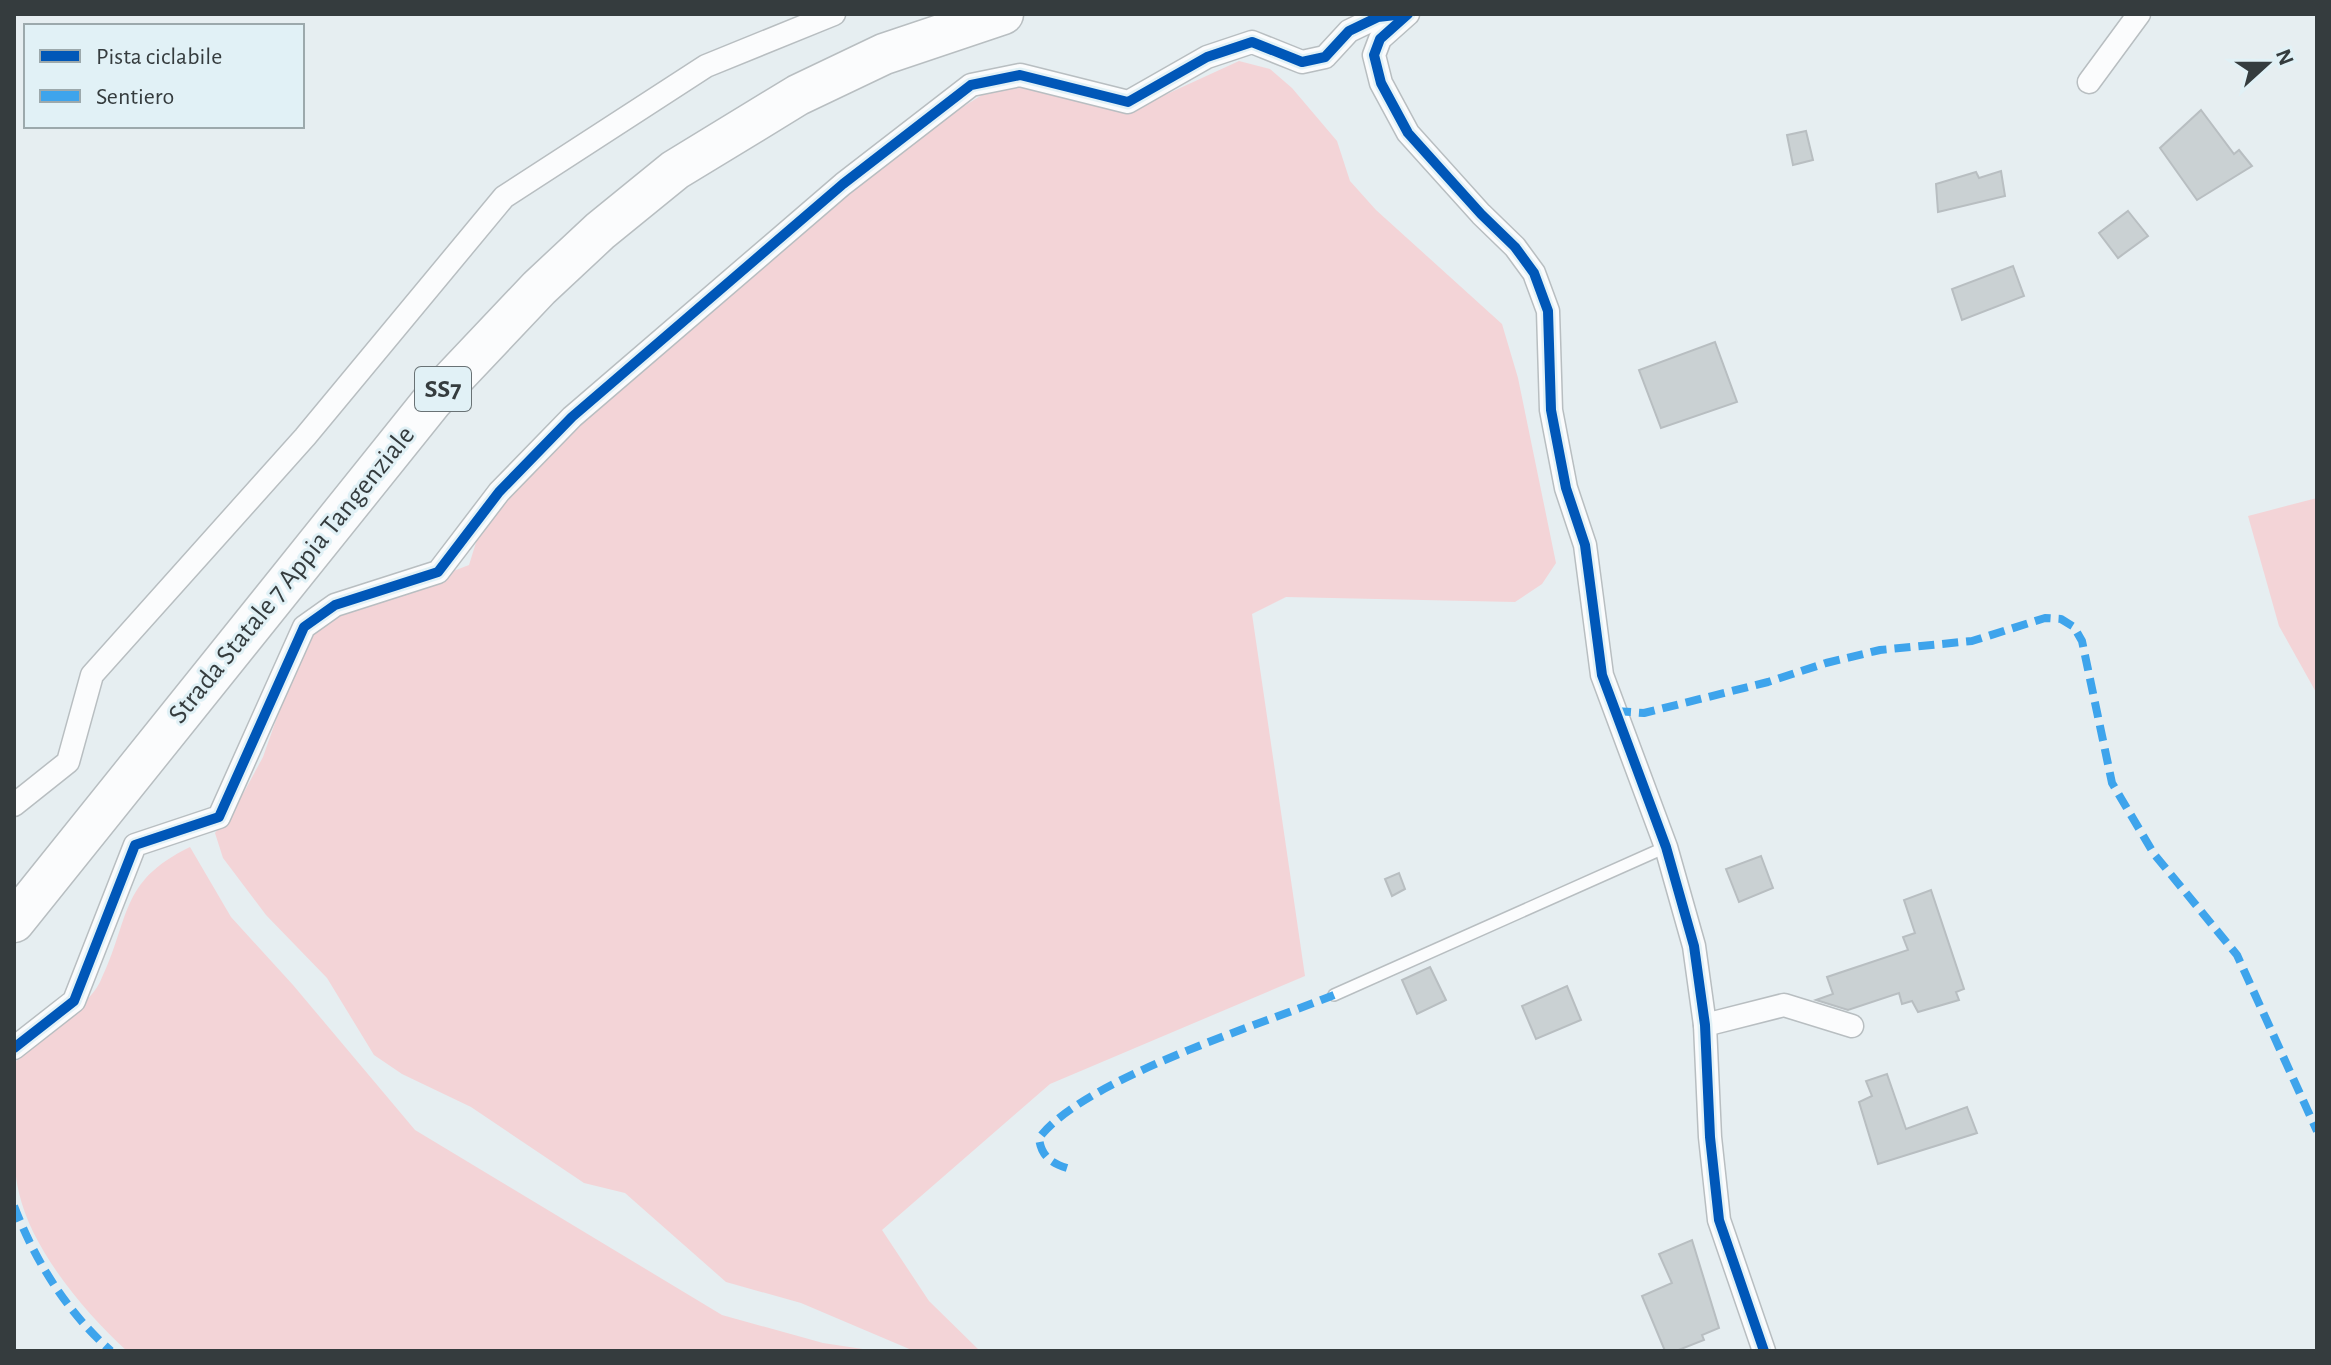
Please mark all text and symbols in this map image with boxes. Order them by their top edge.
legend [24,24,304,128]
north arrow [2227,24,2307,104]
text: Pista ciclabile [96,45,222,69]
text: N [2272,46,2298,68]
text: Sentiero [96,85,174,109]
road number: SS7 [415,367,471,411]
street label: Strada Statale 7 Appia Tangenziale [164,421,420,729]

